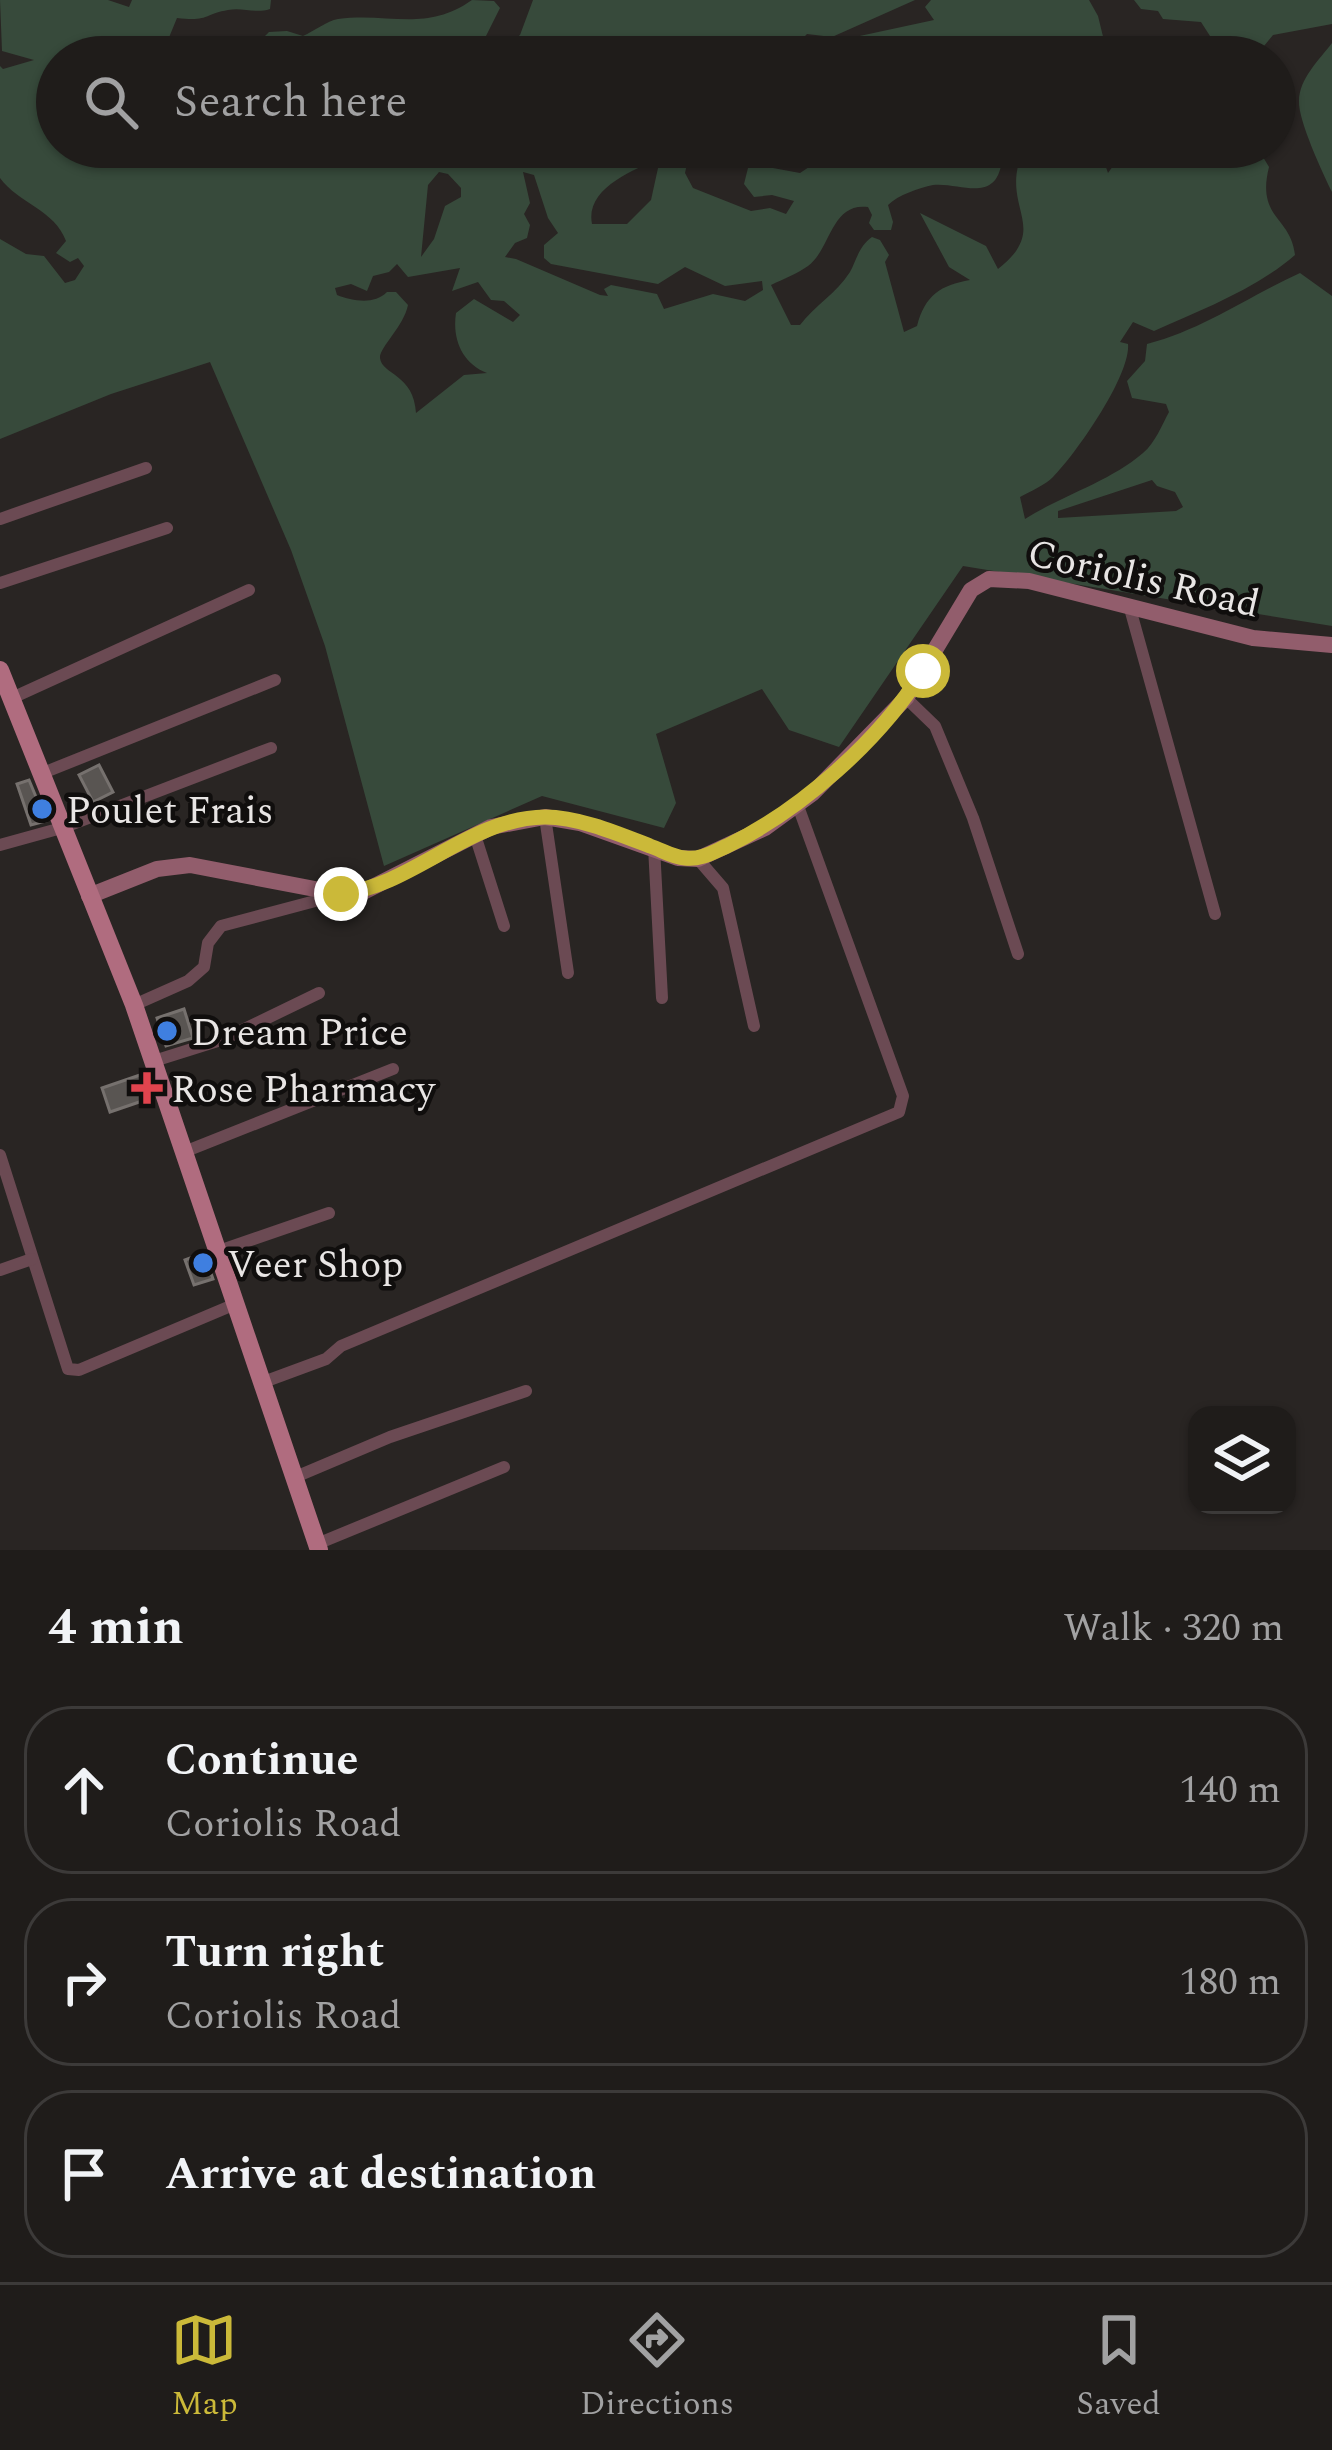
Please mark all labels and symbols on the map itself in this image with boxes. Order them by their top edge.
street label: Coriolis Road [1022,524,1265,635]
route start [896,644,950,698]
place label: Poulet Frais [66,782,274,841]
marker: Poulet Frais [29,796,55,822]
route end [314,867,368,921]
place label: Dream Price [191,1004,408,1063]
marker: Dream Price [154,1018,180,1044]
place label: Rose Pharmacy [171,1061,436,1120]
marker: Rose Pharmacy [134,1075,160,1101]
place label: Veer Shop [227,1236,403,1295]
marker: Veer Shop [190,1250,216,1276]

